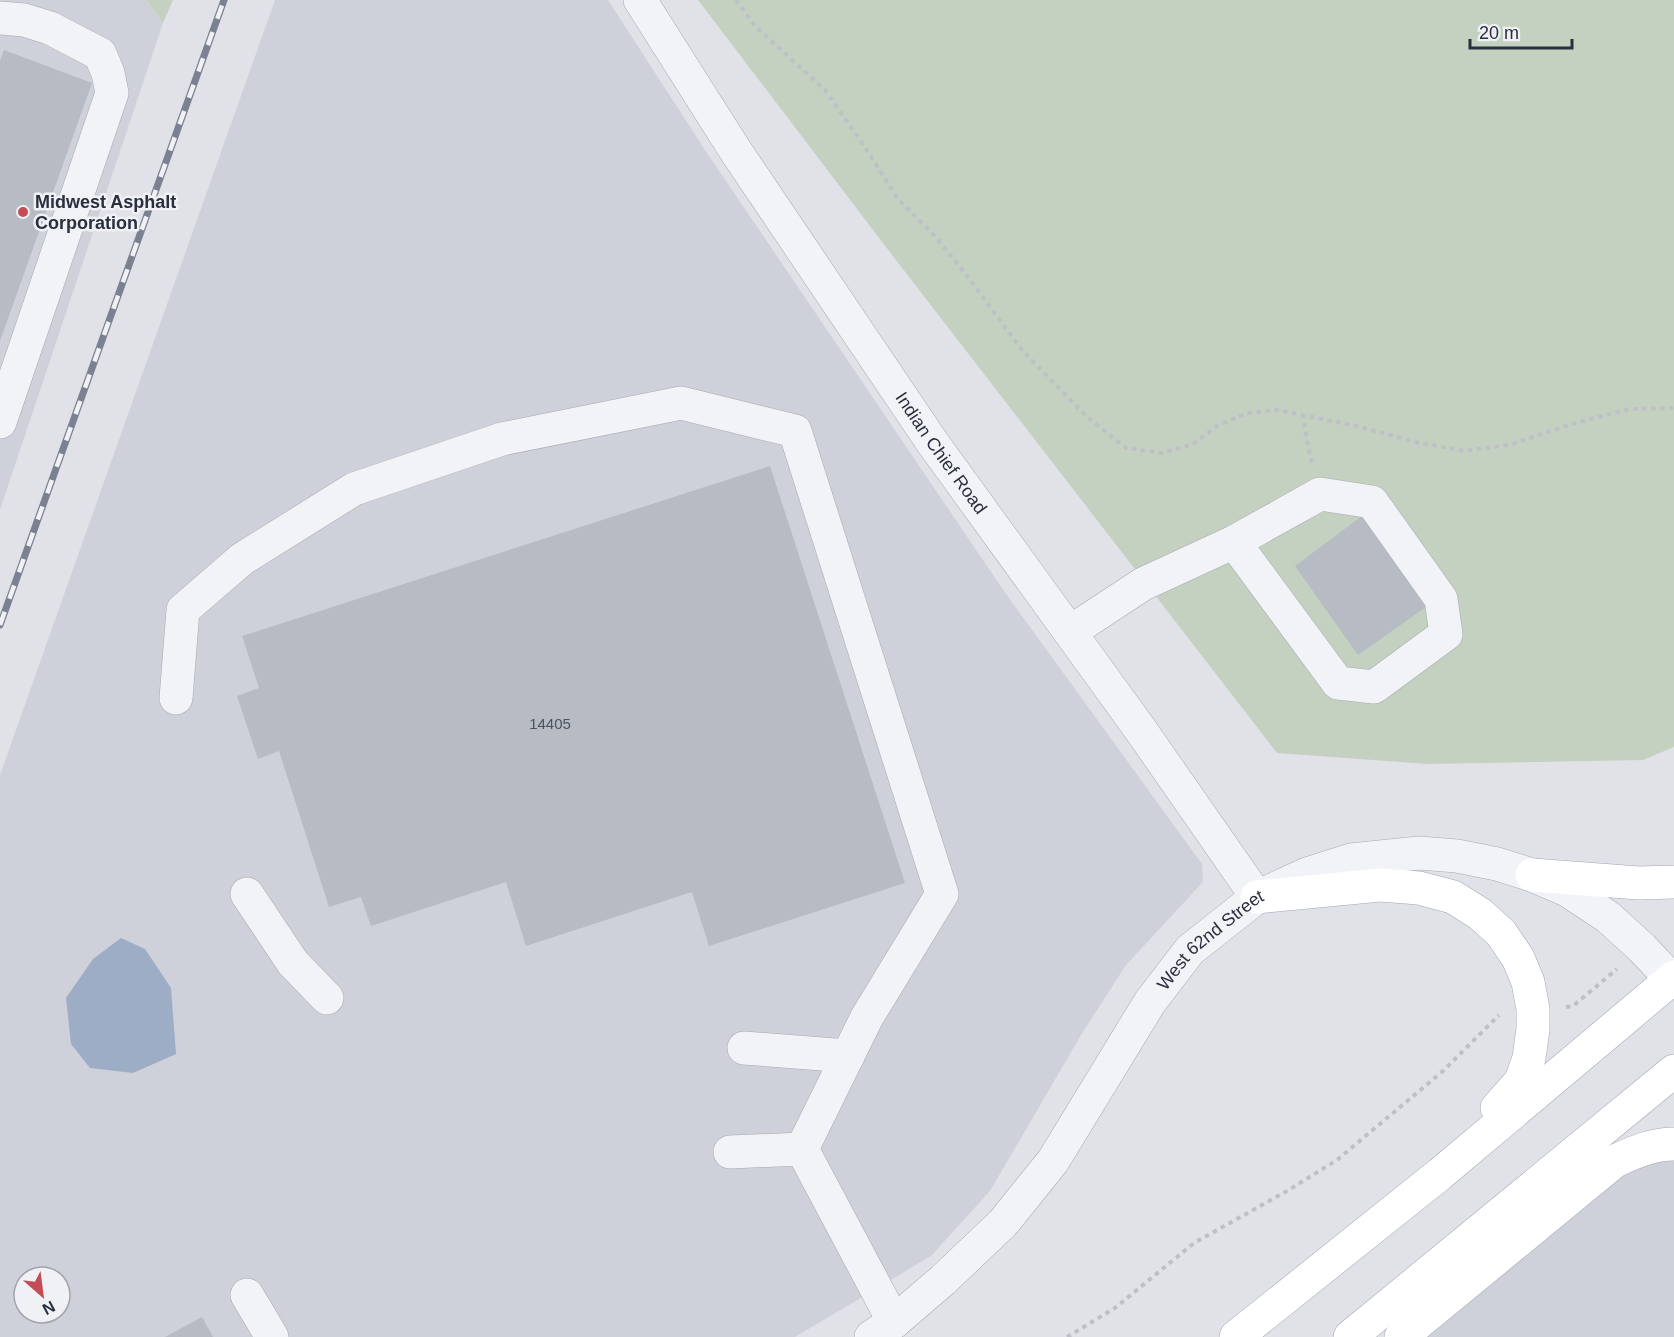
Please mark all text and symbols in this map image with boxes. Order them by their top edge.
scale bar [1470,12,1572,50]
text: 20 m [1479,23,1519,43]
place label: Midwest Asphalt Corporation [35,192,176,233]
marker: Midwest Asphalt Corporation [16,205,30,219]
street label: Indian Chief Road [891,388,991,518]
house number: 14405 [529,715,571,732]
street label: West 62nd Street [1153,886,1266,994]
north arrow [12,1265,72,1325]
text: N [40,1298,58,1318]

